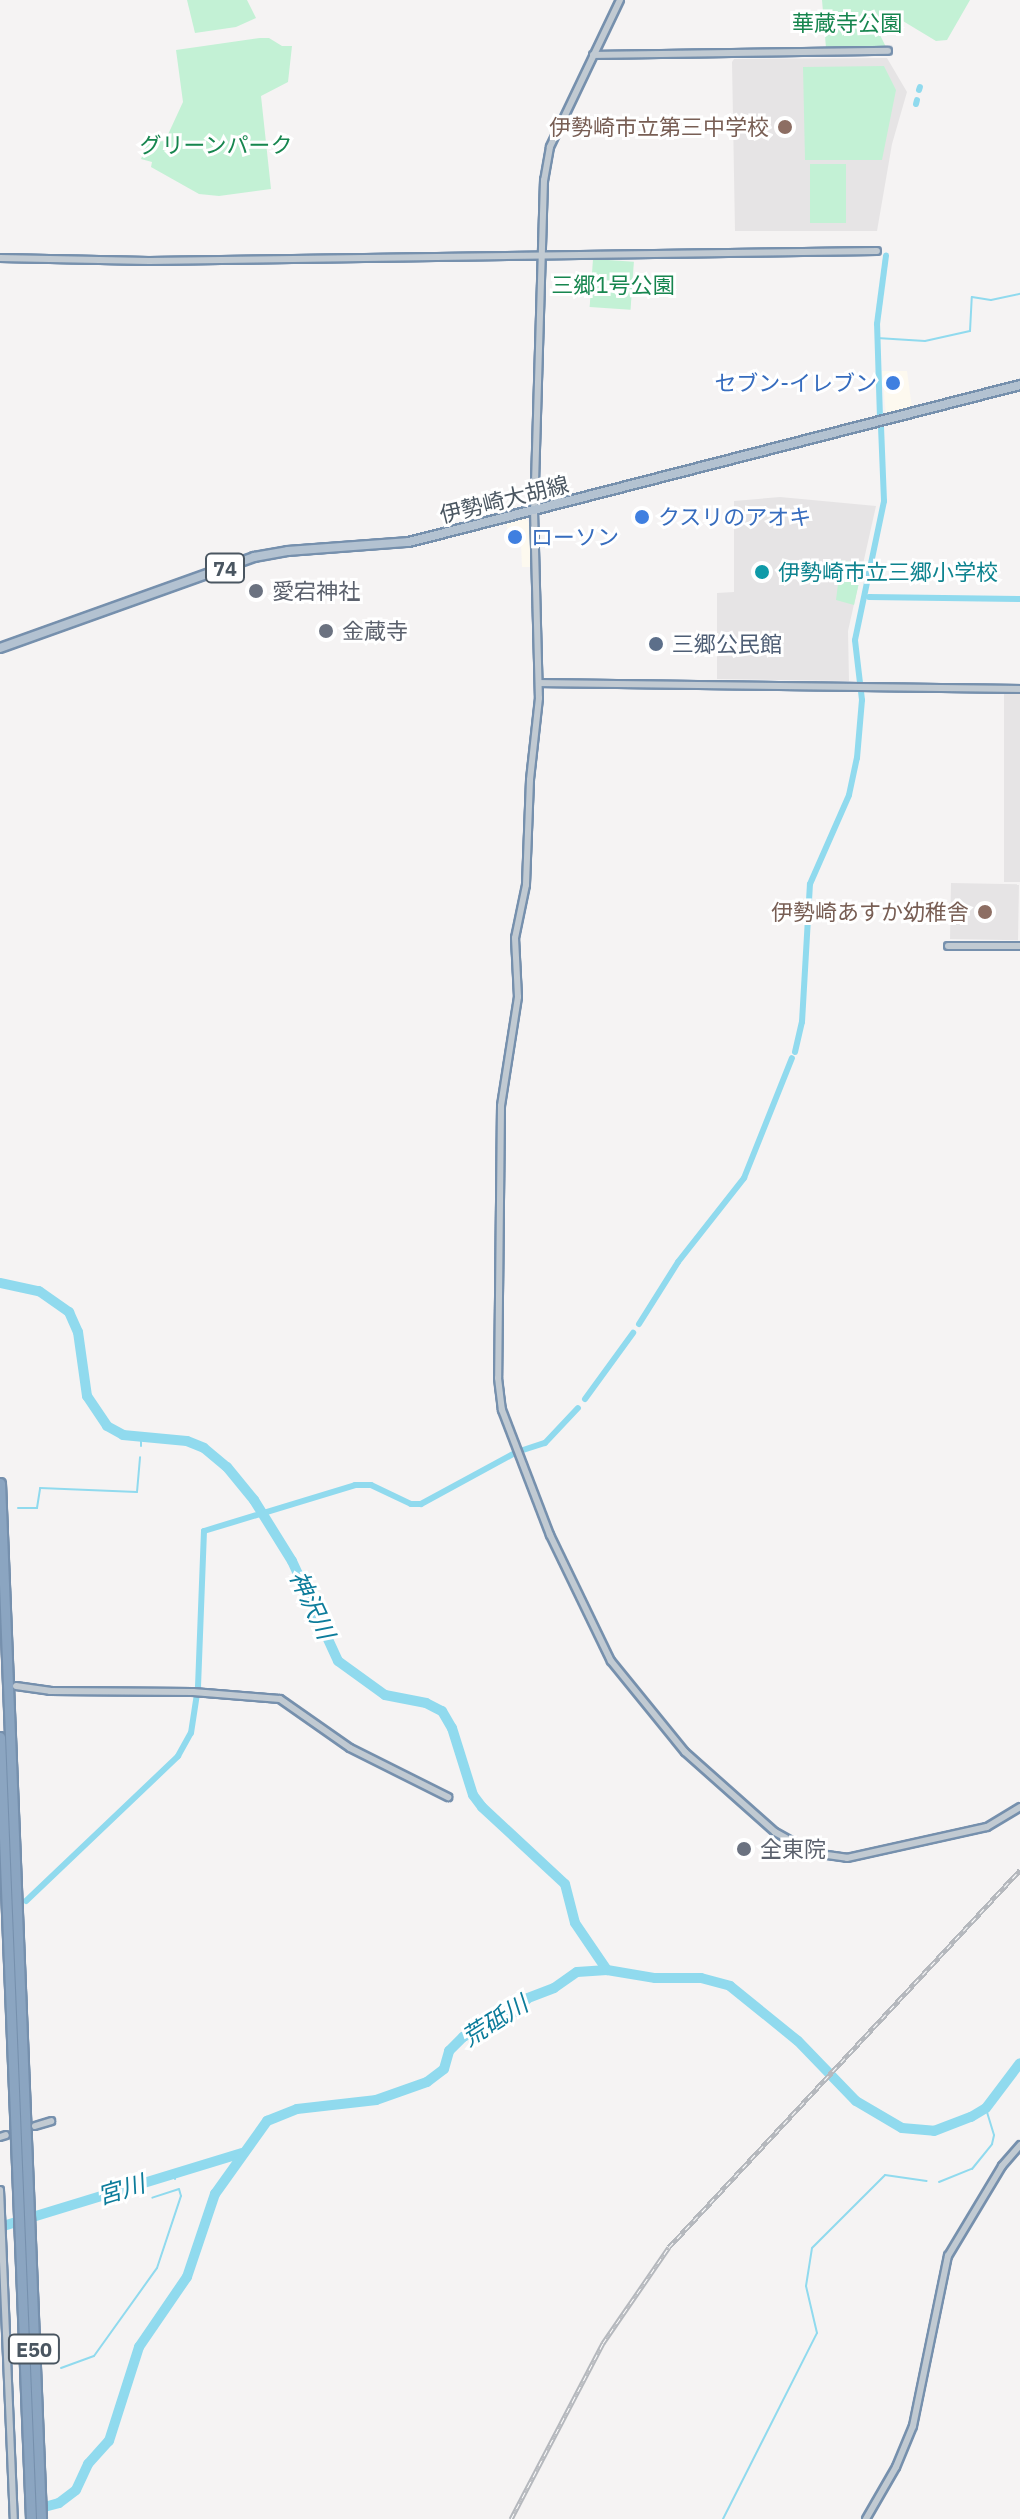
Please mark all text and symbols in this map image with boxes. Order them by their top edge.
park label: 華蔵寺公園 [792,10,902,36]
place label: 伊勢崎市立第三中学校 [549,114,769,140]
marker: 伊勢崎市立第三中学校 [776,118,794,136]
park label: グリーンパーク [139,132,293,158]
park label: 三郷1号公園 [551,272,675,298]
place label: セブン-イレブン [714,370,877,396]
marker: セブン-イレブン [884,374,902,392]
street label: 伊勢崎大胡線 [437,470,571,528]
place label: クスリのアオキ [658,504,812,530]
marker: クスリのアオキ [633,508,651,526]
place label: ローソン [531,524,619,550]
marker: ローソン [506,528,524,546]
road number: 74 [205,552,245,584]
place label: 伊勢崎市立三郷小学校 [778,559,998,585]
marker: 伊勢崎市立三郷小学校 [753,563,771,581]
place label: 愛宕神社 [272,578,360,604]
marker: 愛宕神社 [247,582,265,600]
place label: 金蔵寺 [342,618,408,644]
marker: 金蔵寺 [317,622,335,640]
place label: 三郷公民館 [672,631,782,657]
marker: 三郷公民館 [647,635,665,653]
place label: 伊勢崎あすか幼稚舎 [771,899,969,925]
marker: 伊勢崎あすか幼稚舎 [976,903,994,921]
water label: 神沢川 [284,1566,340,1644]
place label: 全東院 [760,1836,826,1862]
marker: 全東院 [735,1840,753,1858]
water label: 荒砥川 [457,1990,533,2052]
water label: 宮川 [94,2169,148,2211]
road number: E50 [6,2333,62,2365]

